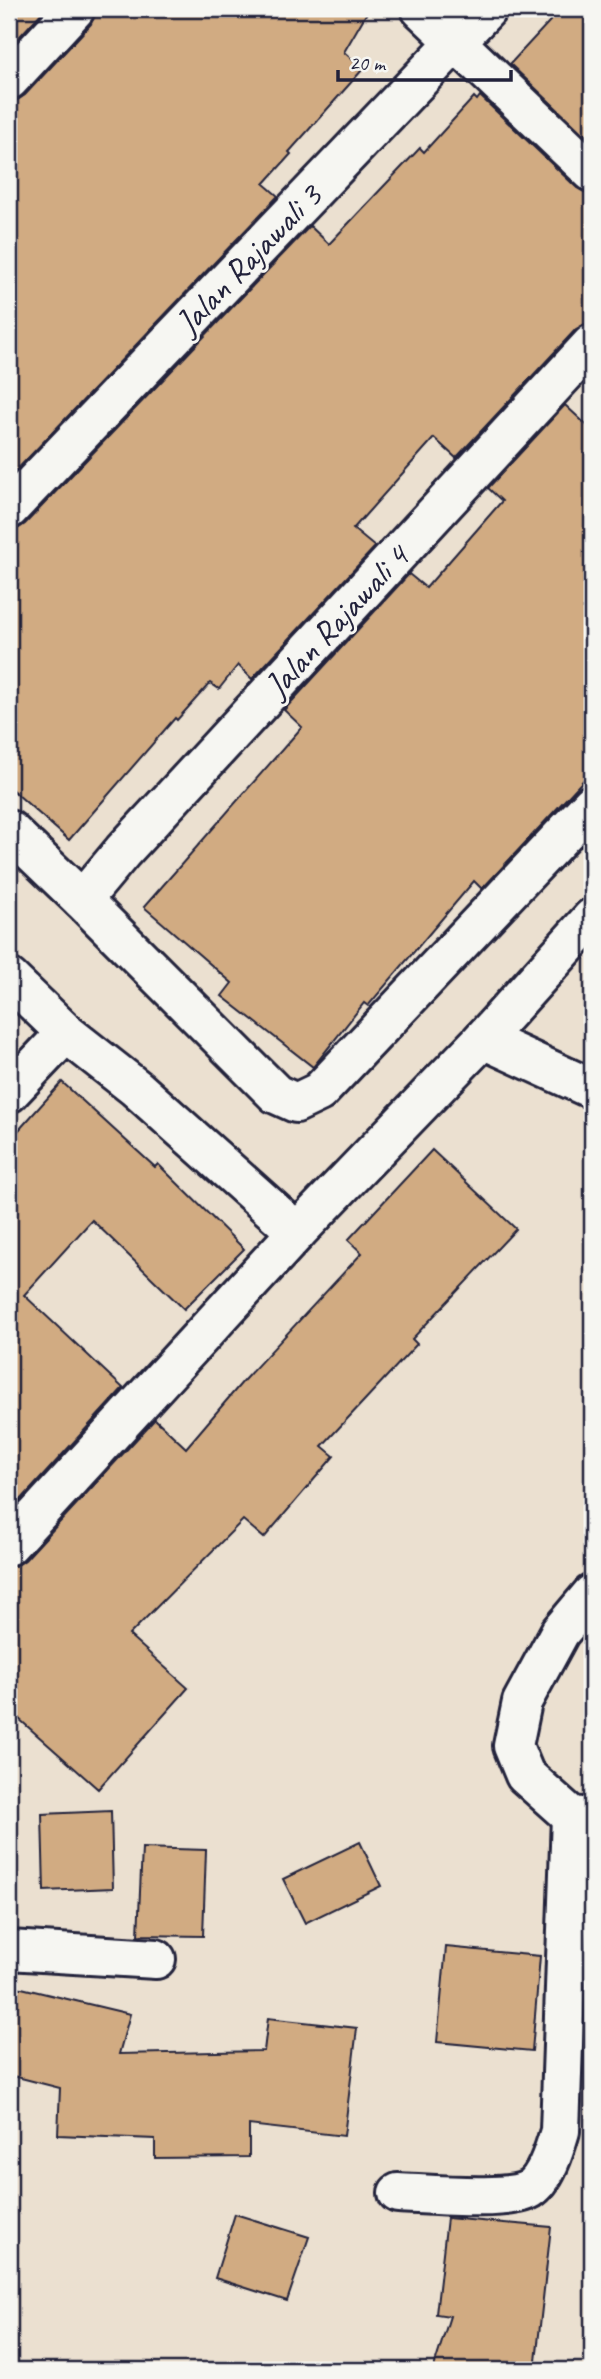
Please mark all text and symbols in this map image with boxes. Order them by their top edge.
scale bar [338,38,512,82]
text: 20 m [349,50,387,76]
street label: Jalan Rajawali 3 [164,173,333,346]
street label: Jalan Rajawali 4 [253,533,421,709]

